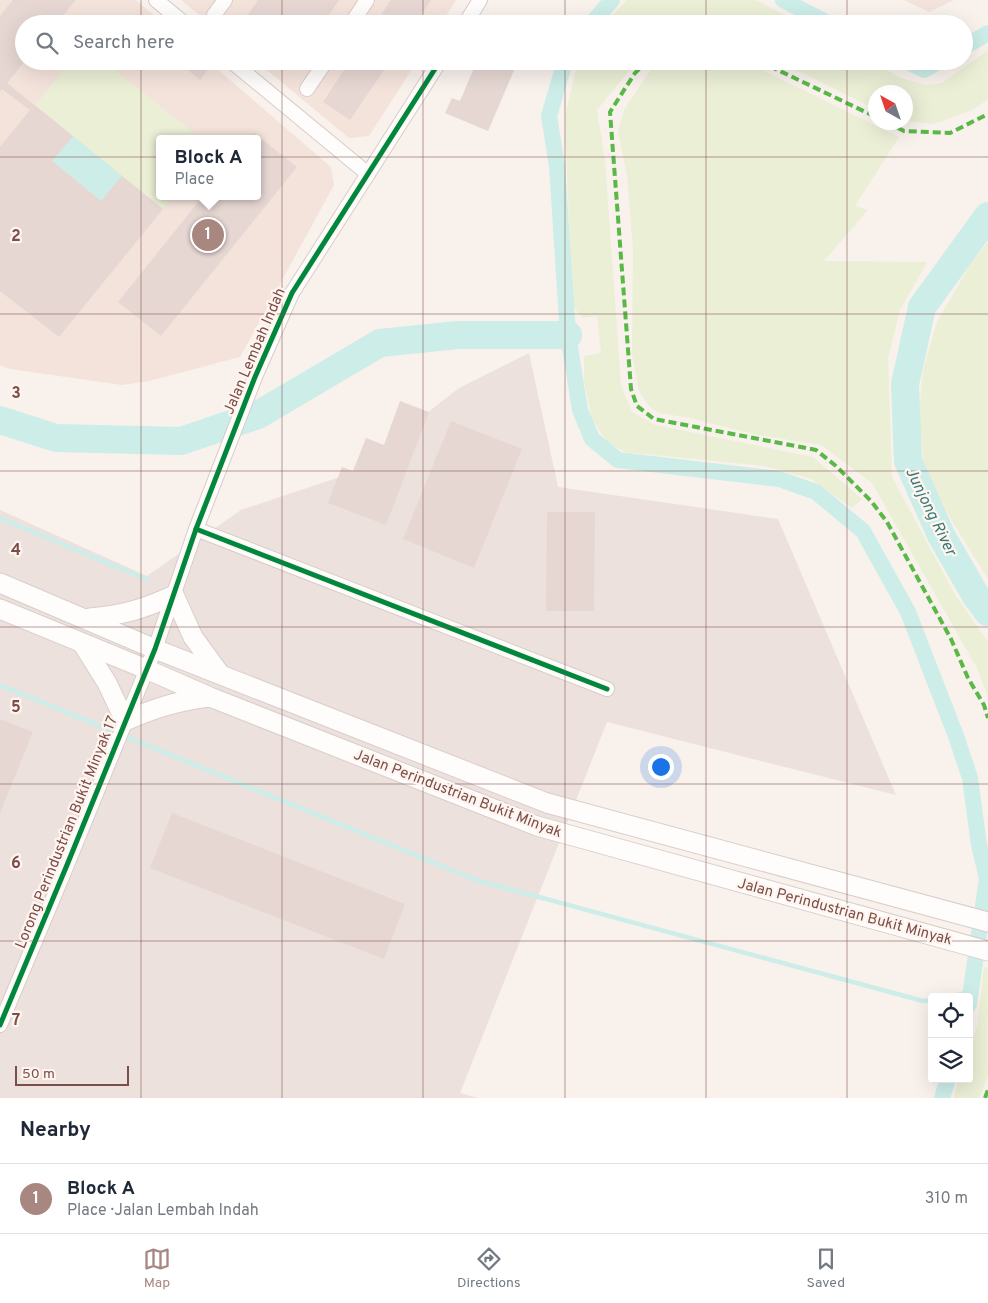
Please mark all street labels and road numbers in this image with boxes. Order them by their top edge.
street label: Jalan Lembah Indah [220,285,291,418]
street label: Lorong Perindustrian Bukit Minyak 17 [12,713,123,952]
street label: Jalan Perindustrian Bukit Minyak [351,746,564,843]
street label: Jalan Perindustrian Bukit Minyak [735,875,954,950]

